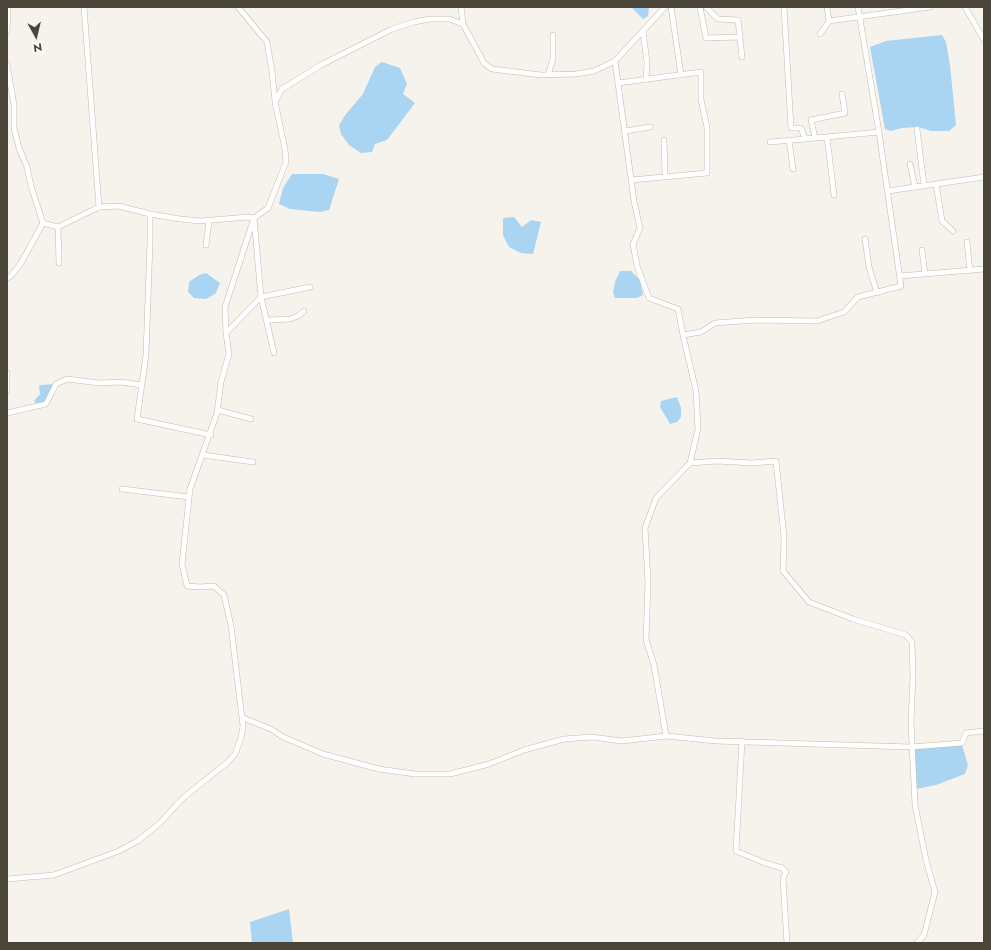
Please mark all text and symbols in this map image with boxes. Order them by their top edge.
north arrow [16,16,56,56]
text: N [32,39,43,56]

